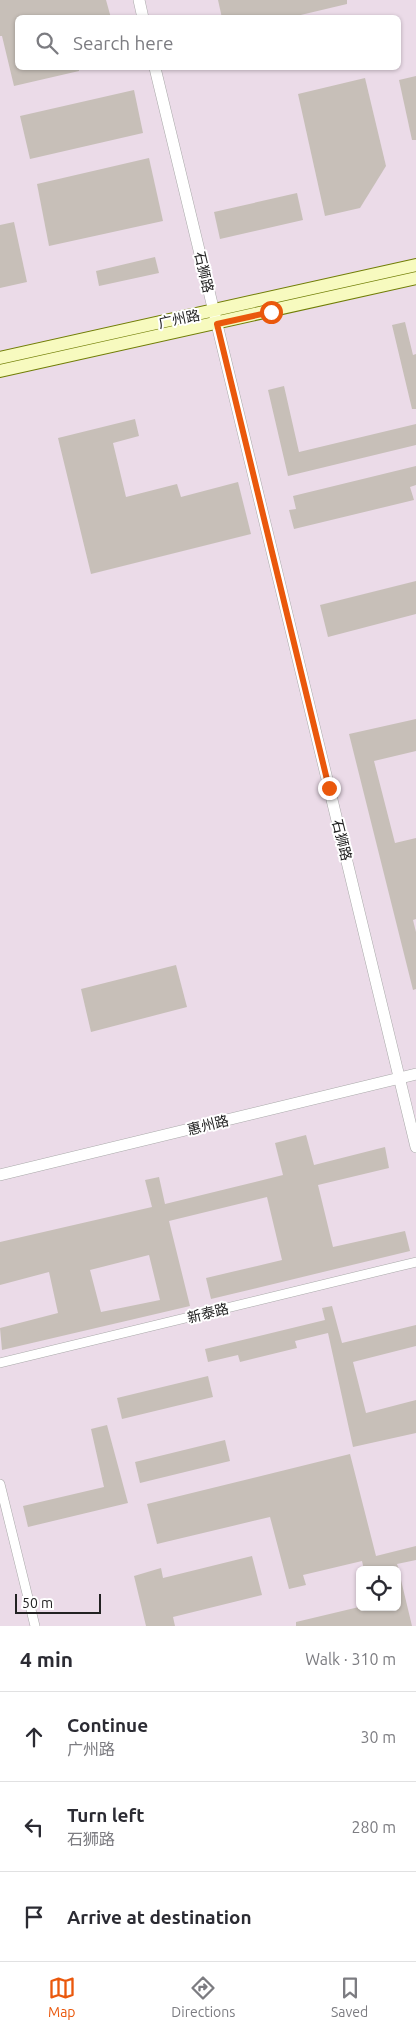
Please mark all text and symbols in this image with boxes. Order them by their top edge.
search box [15,15,401,70]
icon: search [33,29,61,57]
text: Search here [73,32,173,54]
street label: 石狮路 [191,250,217,294]
route start [260,301,283,324]
street label: 广州路 [157,307,201,331]
route end [318,777,341,800]
street label: 石狮路 [329,818,355,862]
street label: 惠州路 [186,1112,230,1138]
street label: 新泰路 [186,1300,230,1326]
map controls [356,1566,401,1611]
button: locate [356,1566,401,1611]
scale bar [15,1591,101,1614]
text: 50 m [22,1595,53,1611]
text: 4 min [20,1647,73,1671]
text: Walk · 310 m [305,1650,396,1668]
text: Continue [67,1714,148,1736]
icon: ahead [20,1723,48,1751]
text: 30 m [360,1728,396,1746]
text: 广州路 [67,1740,115,1758]
text: Turn left [67,1804,145,1826]
icon: left [20,1813,48,1841]
text: 280 m [351,1818,396,1836]
text: 石狮路 [67,1830,115,1848]
icon: arrive [20,1903,48,1931]
text: Arrive at destination [67,1906,252,1928]
tab: Map [48,1974,76,2020]
tab: Directions [171,1974,235,2020]
tab: Saved [331,1974,368,2020]

